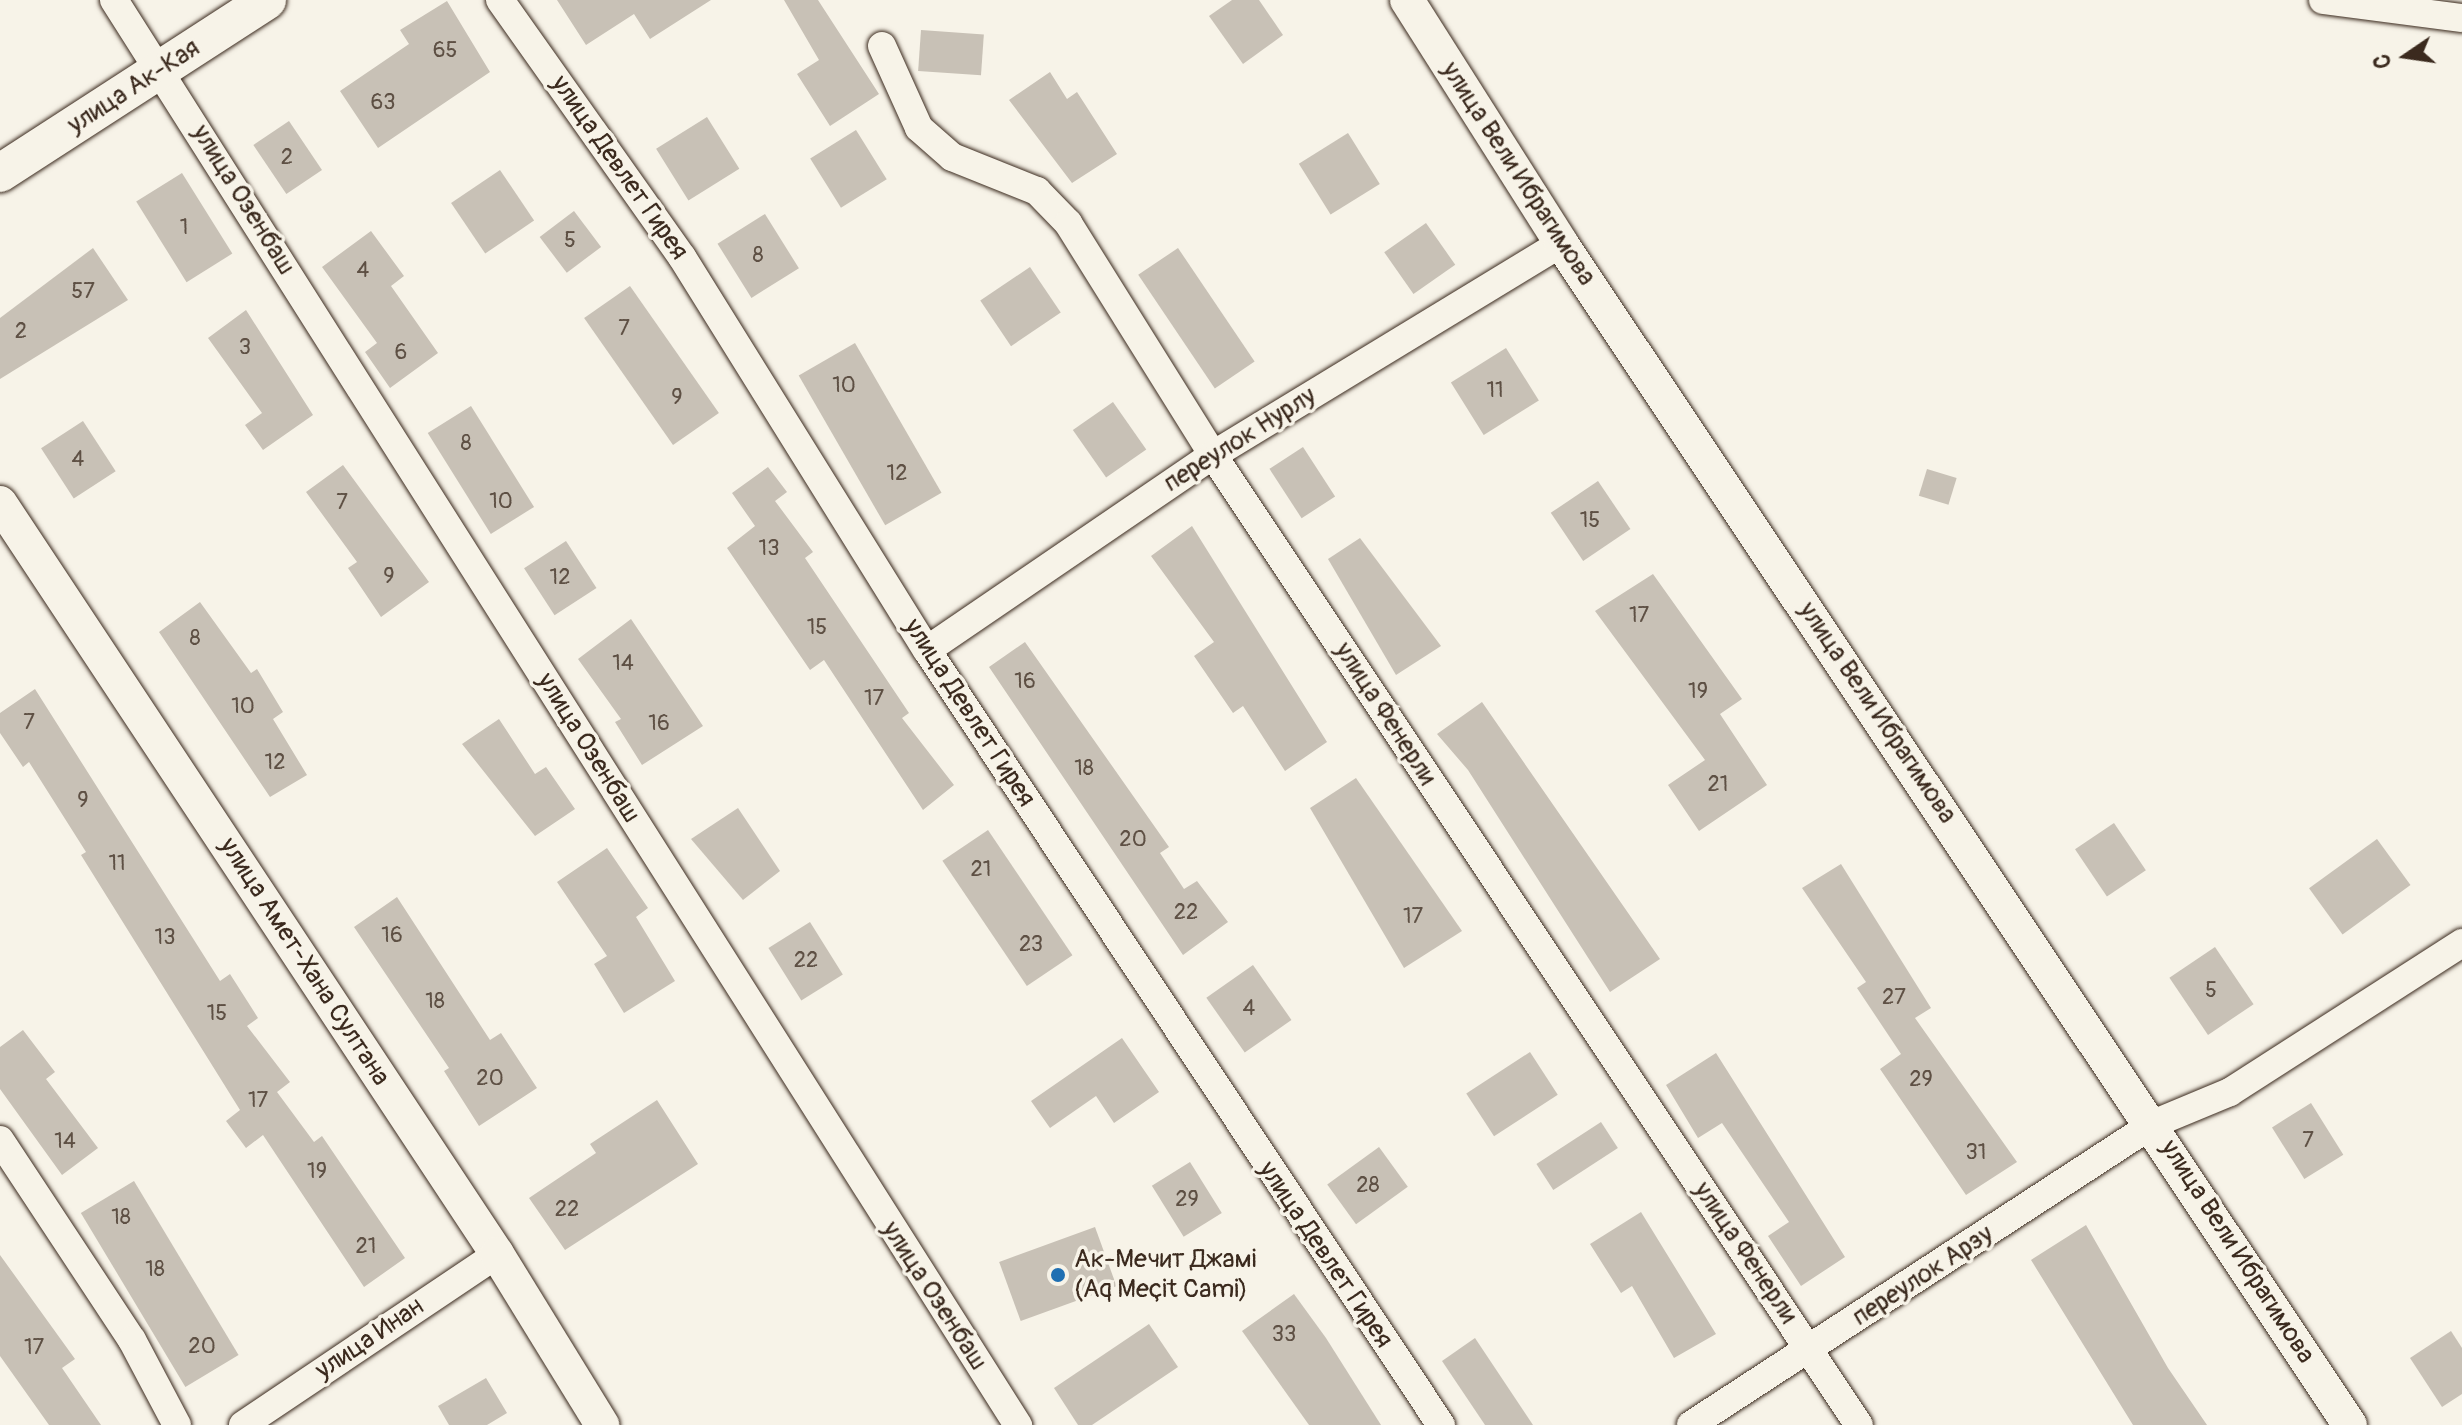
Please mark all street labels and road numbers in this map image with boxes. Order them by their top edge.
street label: улица Ак-Кая [62,33,206,141]
street label: улица Вели Ибрагимова [1434,56,1602,292]
street label: улица Девлет Гирея [544,70,694,266]
street label: улица Озенбаш [185,119,301,281]
street label: переулок Нурлу [1158,381,1322,499]
street label: улица Вели Ибрагимова [1791,596,1963,830]
street label: улица Девлет Гирея [897,613,1041,813]
street label: улица Фенерли [1327,637,1443,791]
street label: улица Озенбаш [530,667,646,829]
street label: улица Амет-Хана Султана [212,832,396,1092]
street label: улица Вели Ибрагимова [2153,1134,2321,1370]
street label: улица Девлет Гирея [1251,1156,1399,1354]
street label: улица Фенерли [1686,1176,1804,1330]
street label: улица Озенбаш [874,1216,994,1376]
street label: переулок Арзу [1847,1219,1999,1333]
street label: улица Инан [310,1291,430,1387]

